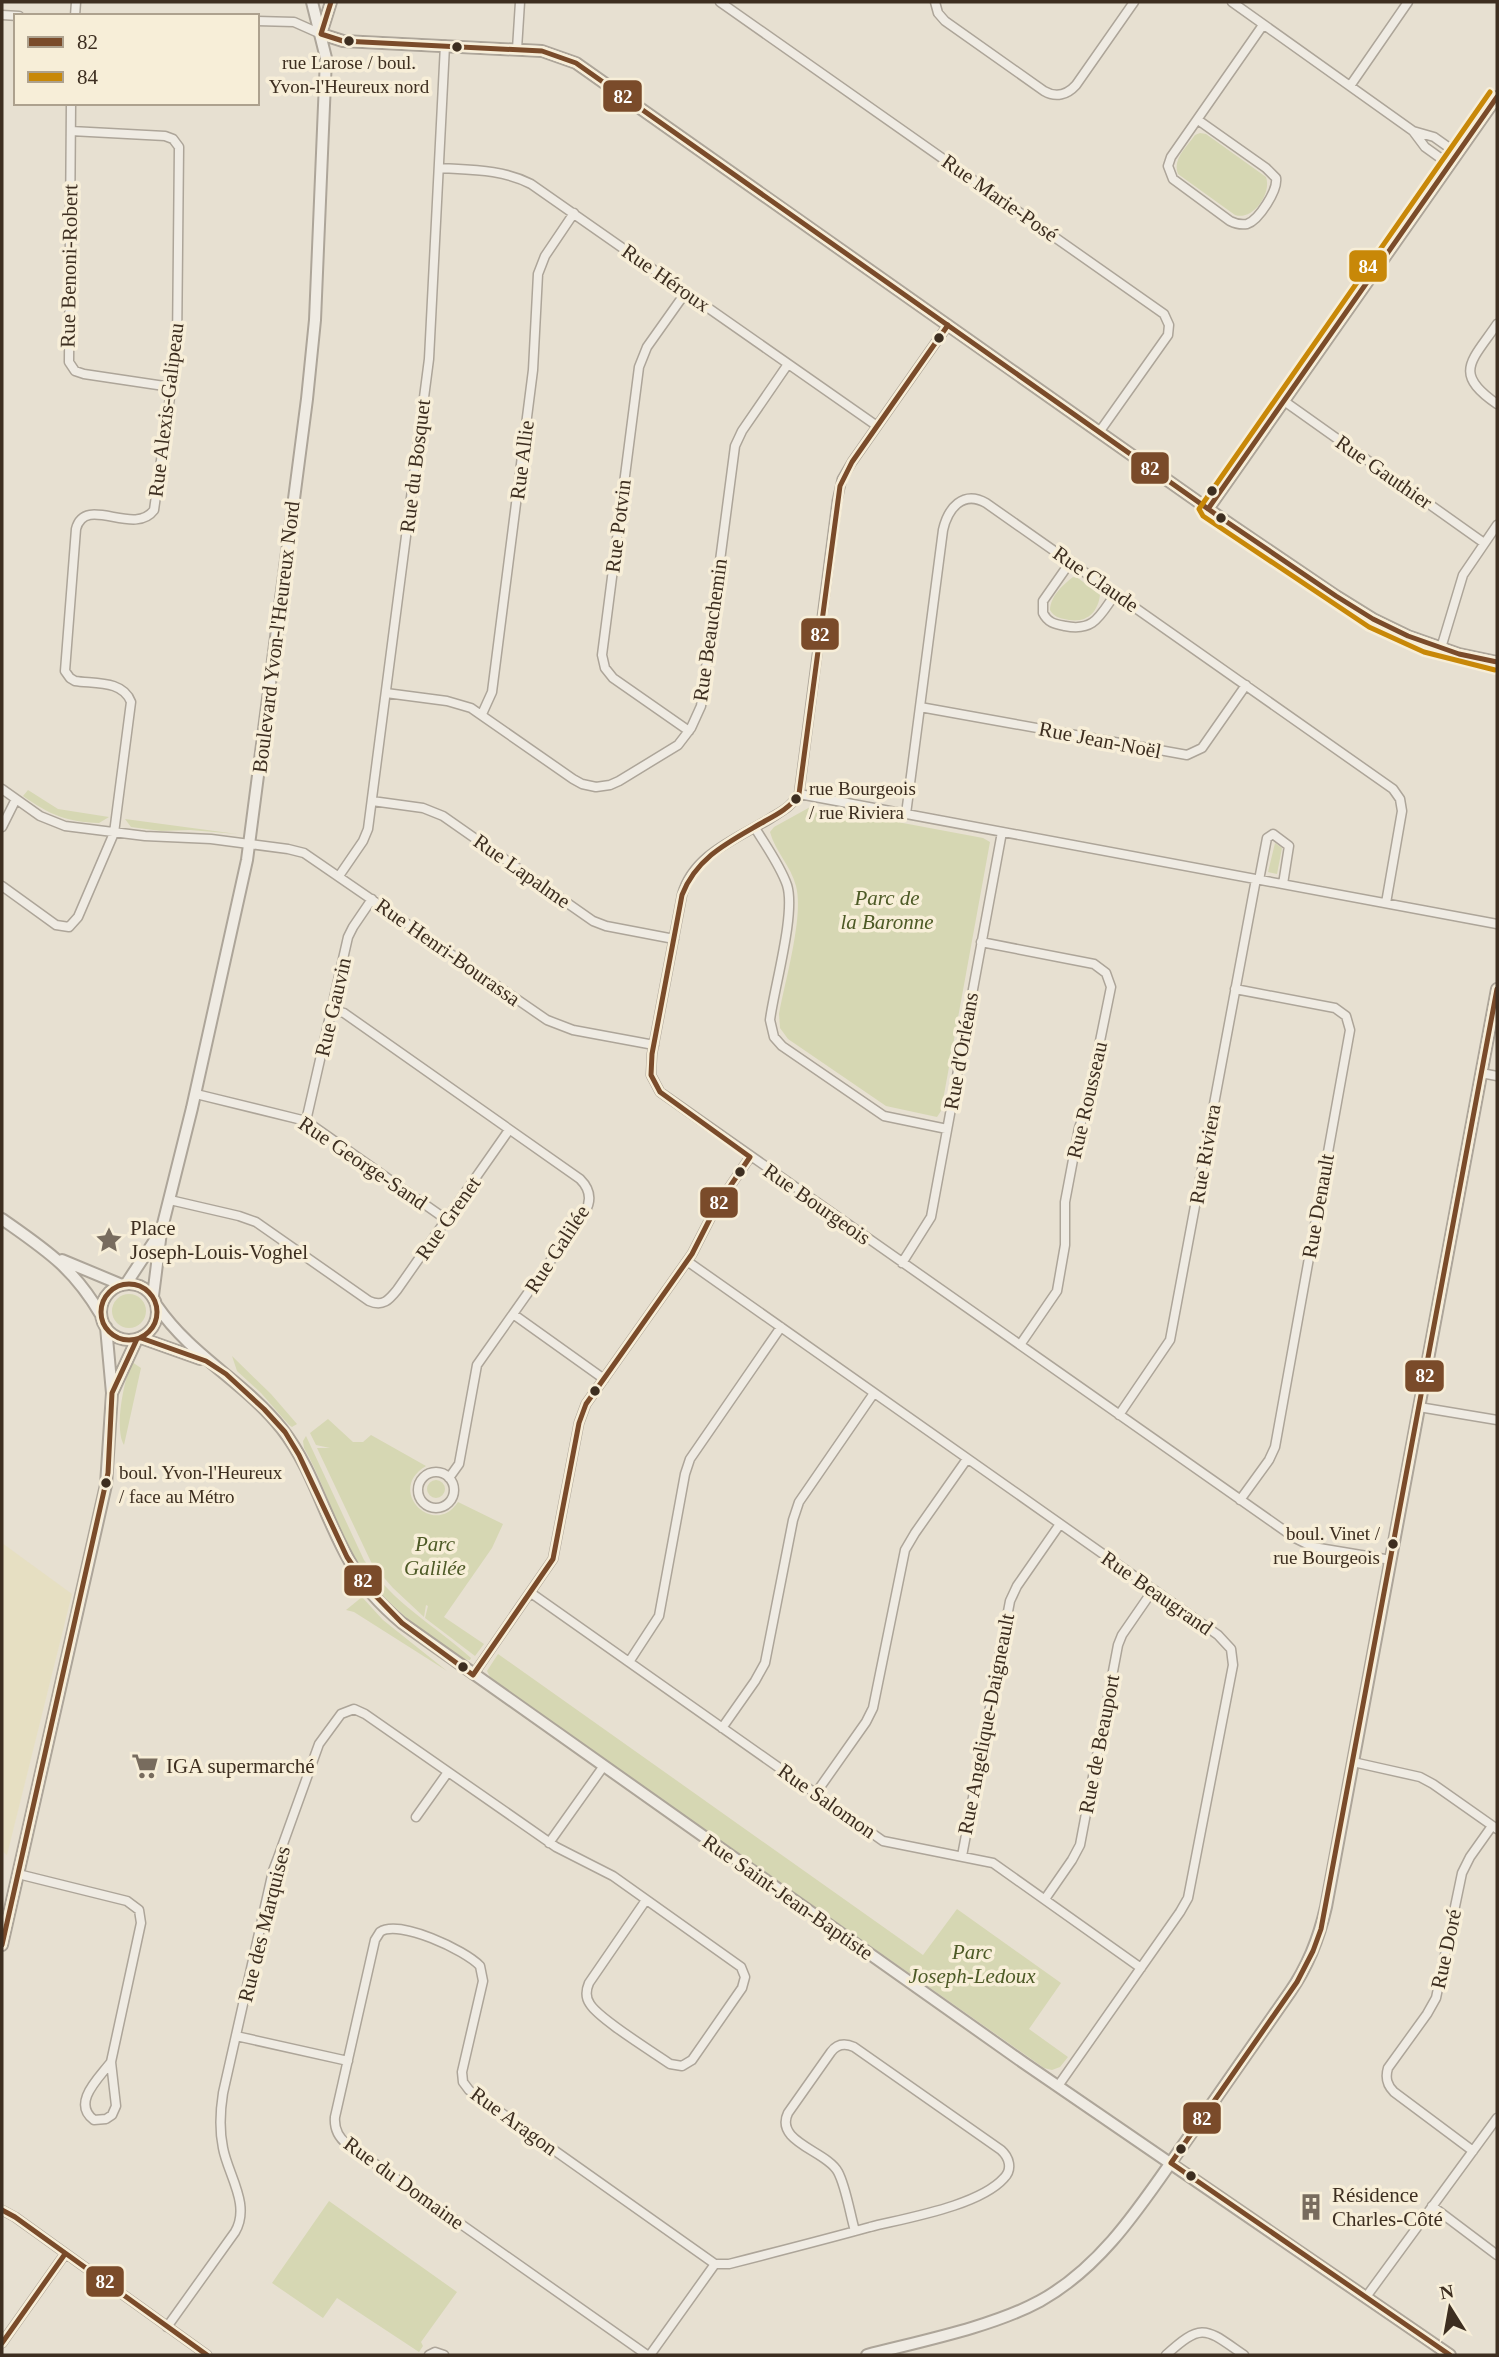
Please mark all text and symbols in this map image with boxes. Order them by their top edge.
legend [14,14,259,105]
text: 82 [77,30,98,54]
marker: rue Larose / boul. Yvon-l'Heureux nord [342,34,356,48]
unlabelled marker [450,40,464,54]
place label: rue Larose / boul. Yvon-l'Heureux nord [269,52,430,97]
text: 84 [77,65,99,89]
line badge: 82 [602,79,643,113]
text: 82 [614,86,633,107]
street label: Rue Marie-Posé [937,149,1063,247]
street label: Rue Benoni-Robert [56,184,82,348]
street label: Rue Héroux [617,239,715,317]
line badge: 84 [1348,249,1388,283]
text: 84 [1359,256,1378,277]
street label: Rue Alexis-Galipeau [143,321,189,499]
unlabelled marker [932,331,946,345]
street label: Rue du Bosquet [395,398,435,534]
street label: Rue Allie [505,419,539,501]
street label: Rue Gauthier [1331,430,1437,514]
line badge: 82 [1130,451,1170,485]
text: 82 [1141,458,1160,479]
street label: Rue Potvin [600,477,636,574]
unlabelled marker [1205,484,1219,498]
street label: Boulevard Yvon-l'Heureux Nord [247,499,305,774]
unlabelled marker [1214,511,1228,525]
street label: Rue Claude [1049,541,1143,617]
street label: Rue Beauchemin [688,557,732,703]
line badge: 82 [800,617,840,651]
text: 82 [811,624,830,645]
street label: Rue Jean-Noël [1037,716,1163,764]
place label: rue Bourgeois / rue Riviera [809,778,916,823]
marker: rue Bourgeois / rue Riviera [789,792,803,806]
street label: Rue Lapalme [469,829,575,913]
park label: Parc de la Baronne [840,886,934,934]
street label: Rue Henri-Bourassa [371,893,525,1011]
street label: Rue Gauvin [310,955,356,1059]
street label: Rue d'Orléans [939,990,983,1112]
street label: Rue Rousseau [1062,1039,1112,1161]
street label: Rue Riviera [1184,1102,1226,1206]
street label: Rue George-Sand [294,1111,432,1215]
street label: Rue Denault [1297,1152,1339,1260]
street label: Rue Bourgeois [759,1158,875,1250]
unlabelled marker [733,1165,747,1179]
street label: Rue Grenet [411,1172,486,1264]
line badge: 82 [699,1186,739,1219]
text: 82 [710,1192,729,1213]
street label: Rue Galilée [520,1201,594,1297]
place label: Place Joseph-Louis-Voghel [130,1216,308,1264]
place icon: Place Joseph-Louis-Voghel [94,1225,124,1255]
line badge: 82 [1404,1359,1445,1393]
text: 82 [1416,1365,1435,1386]
unlabelled marker [588,1384,602,1398]
place label: boul. Yvon-l'Heureux / face au Métro [119,1462,283,1507]
marker: boul. Yvon-l'Heureux / face au Métro [99,1476,113,1490]
place label: boul. Vinet / rue Bourgeois [1273,1523,1381,1568]
park label: Parc Galilée [404,1532,466,1580]
marker: boul. Vinet / rue Bourgeois [1386,1537,1400,1551]
street label: Rue Beaugrand [1097,1546,1218,1640]
line badge: 82 [343,1564,383,1597]
text: 82 [354,1570,373,1591]
street label: Rue Angelique-Daigneault [953,1611,1019,1836]
unlabelled marker [456,1660,470,1674]
street label: Rue de Beauport [1074,1672,1124,1816]
supermarket icon: IGA supermarché [130,1751,160,1781]
place label: IGA supermarché [166,1754,315,1778]
street label: Rue Salomon [774,1759,881,1844]
street label: Rue Saint-Jean-Baptiste [698,1829,878,1965]
street label: Rue des Marquises [233,1844,295,2004]
street label: Rue Doré [1426,1907,1466,1991]
park label: Parc Joseph-Ledoux [908,1940,1036,1988]
street label: Rue Aragon [466,2082,562,2161]
line badge: 82 [1182,2101,1222,2135]
text: 82 [1193,2108,1212,2129]
street label: Rue du Domaine [339,2131,469,2235]
unlabelled marker [1174,2142,1188,2156]
unlabelled marker [1184,2169,1198,2183]
place label: Résidence Charles-Côté [1332,2183,1443,2231]
building icon: Résidence Charles-Côté [1296,2192,1326,2222]
line badge: 82 [85,2265,125,2298]
text: 82 [96,2271,115,2292]
north arrow [1415,2273,1485,2343]
text: N [1438,2280,1456,2303]

